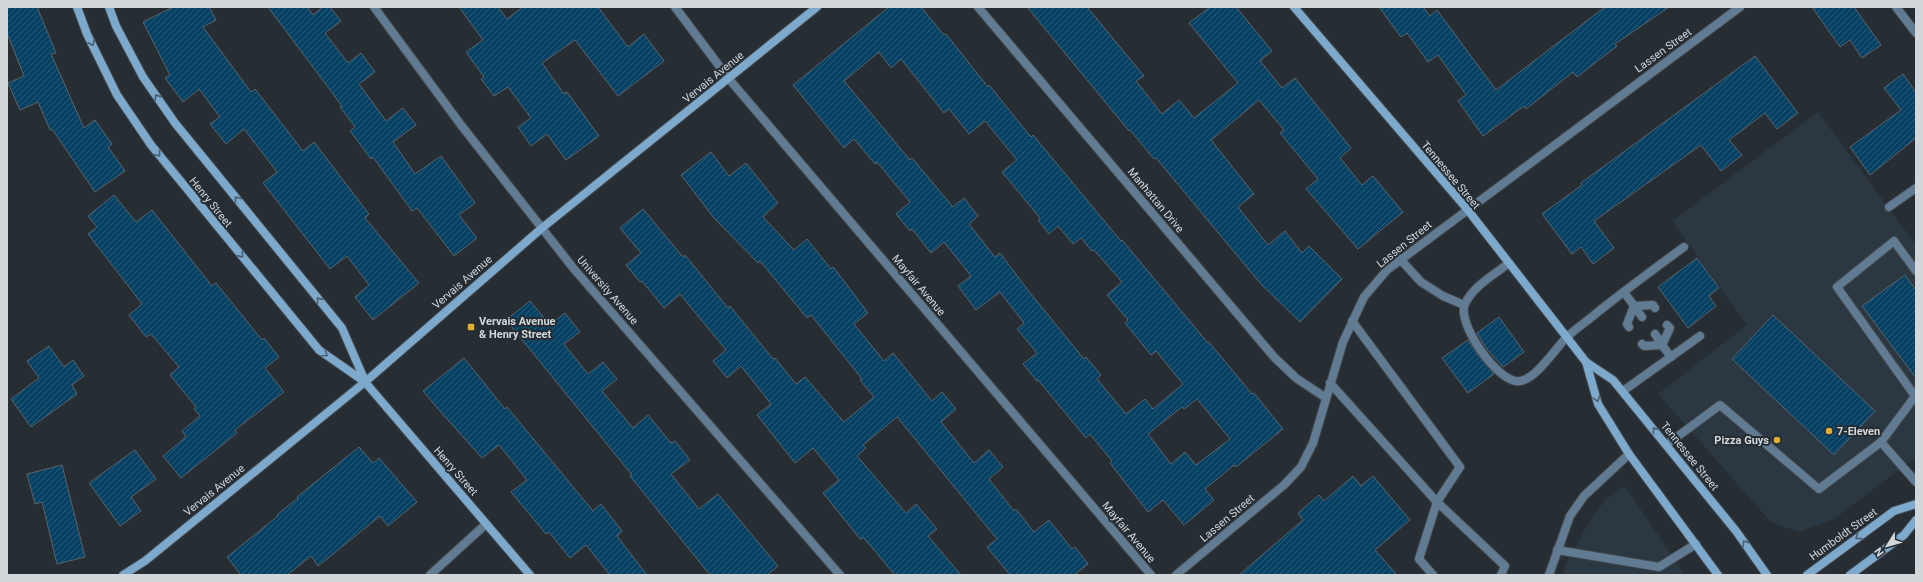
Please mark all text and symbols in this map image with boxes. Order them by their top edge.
street label: Lassen Street [1632,25,1695,75]
one-way arrow [87,39,94,47]
street label: Vervais Avenue [680,49,747,106]
one-way arrow [154,94,162,101]
street label: Tennessee Street [1418,139,1483,212]
one-way arrow [154,150,161,157]
street label: Manhattan Drive [1125,165,1187,235]
street label: Henry Street [187,175,235,230]
one-way arrow [235,197,242,204]
street label: Lassen Street [1374,218,1435,270]
one-way arrow [236,250,243,257]
street label: Mayfair Avenue [889,252,948,319]
street label: Vervais Avenue [430,253,495,312]
street label: University Avenue [574,253,641,327]
one-way arrow [317,297,324,304]
place label: Vervais Avenue & Henry Street [479,315,556,341]
marker: Vervais Avenue & Henry Street [466,322,476,332]
one-way arrow [320,349,327,356]
one-way arrow [1592,396,1601,403]
street label: Tennessee Street [1658,419,1722,494]
place label: 7-Eleven [1837,425,1880,438]
marker: 7-Eleven [1824,426,1834,436]
one-way arrow [1652,428,1659,435]
place label: Pizza Guys [1714,434,1769,447]
marker: Pizza Guys [1772,435,1782,445]
street label: Henry Street [431,444,481,499]
street label: Vervais Avenue [181,462,248,519]
street label: Lassen Street [1198,492,1257,545]
street label: Mayfair Avenue [1099,499,1158,566]
street label: Humboldt Street [1807,505,1880,563]
north arrow [1867,526,1907,566]
one-way arrow [1856,532,1863,539]
one-way arrow [1742,540,1749,547]
text: N [1872,545,1887,559]

